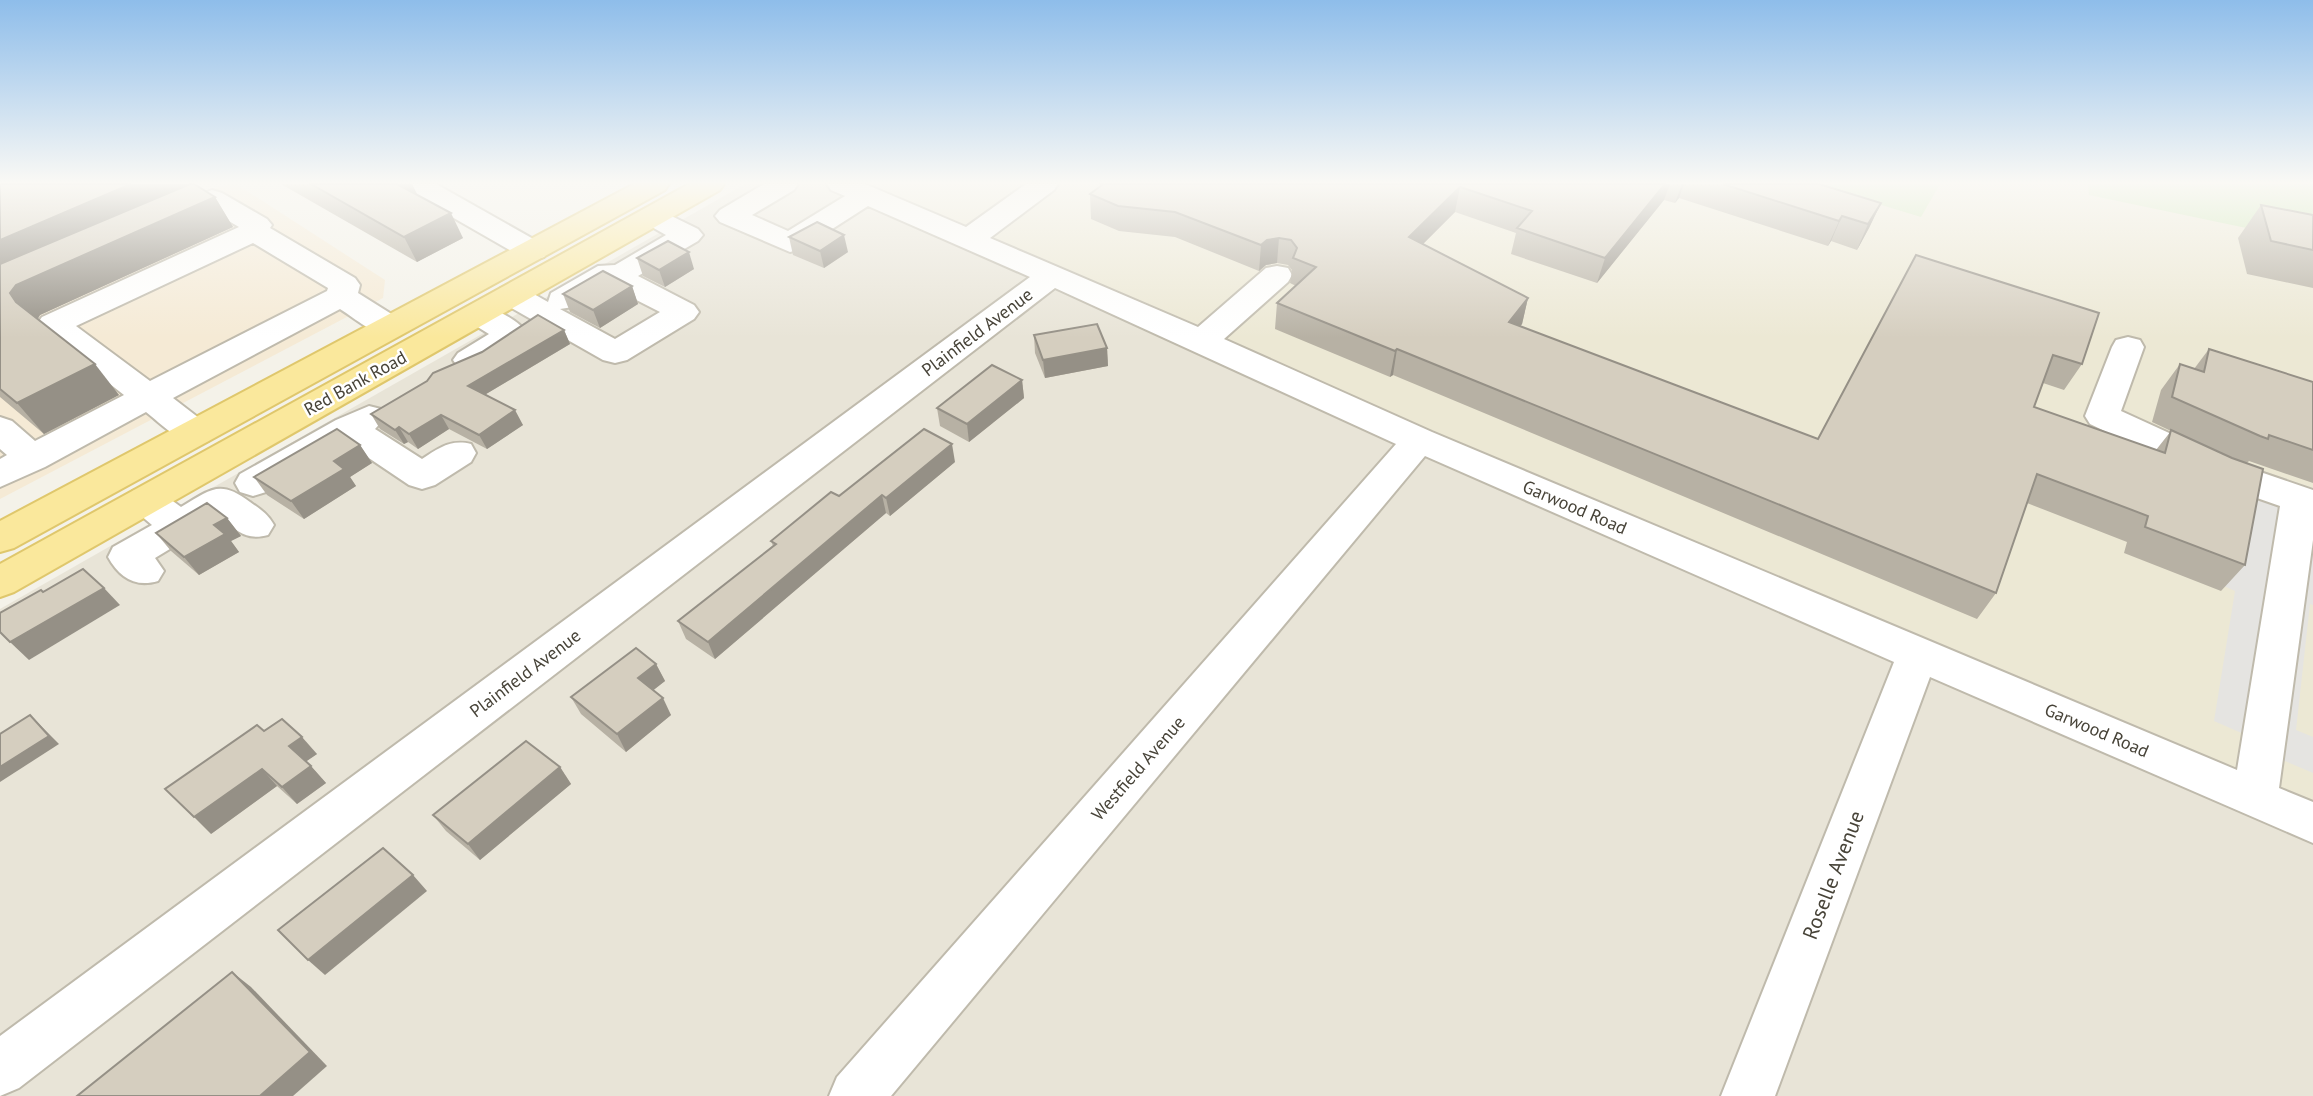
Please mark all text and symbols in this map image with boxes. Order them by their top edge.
street label: Plainfield Avenue [917,283,1037,381]
street label: Red Bank Road [300,345,410,421]
street label: Garwood Road [1519,475,1631,539]
street label: Plainfield Avenue [465,624,585,722]
street label: Garwood Road [2041,698,2153,762]
street label: Westfield Avenue [1086,711,1190,825]
street label: Roselle Avenue [1796,807,1870,943]

